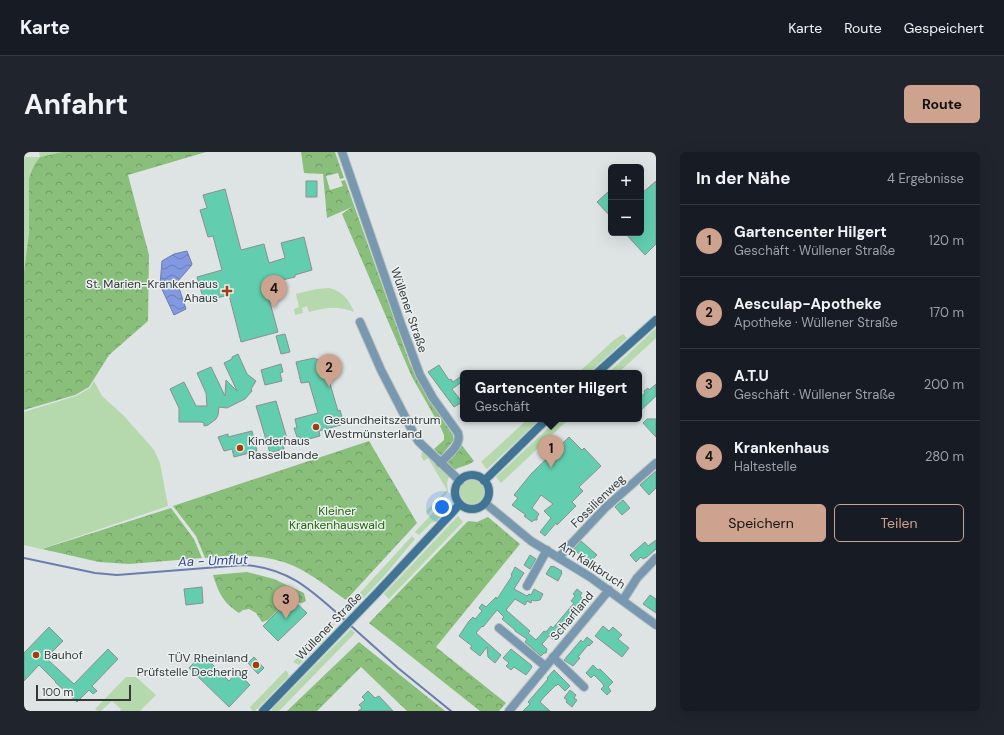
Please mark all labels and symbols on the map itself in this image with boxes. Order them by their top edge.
street label: Wüllener Straße [387,265,431,355]
pin: 4 [261,275,287,308]
place label: St. Marien-Krankenhaus Ahaus [86,276,218,306]
marker: St. Marien-Krankenhaus Ahaus [221,285,233,297]
pin: 2 [316,354,342,387]
place label: Gesundheitszentrum Westmünsterland [324,412,440,442]
marker: Gesundheitszentrum Westmünsterland [311,422,321,432]
place label: Kinderhaus Rasselbande [248,433,318,463]
pin: 1 [538,435,564,468]
marker: Kinderhaus Rasselbande [235,443,245,453]
street label: Fossilienweg [567,471,629,531]
your location [432,497,452,517]
park label: Kleiner Krankenhauswald [289,503,385,533]
street label: Am Kalkbruch [556,537,628,593]
water label: Aa - Umflut [177,551,249,570]
pin: 3 [273,586,299,619]
street label: Wüllener Straße [292,588,366,664]
street label: Scharfland [547,588,597,644]
place label: Bauhof [44,647,83,663]
marker: Bauhof [31,650,41,660]
place label: TÜV Rheinland Prüfstelle Dechering [137,650,248,680]
marker: TÜV Rheinland Prüfstelle Dechering [251,660,261,670]
scale bar [36,683,131,702]

